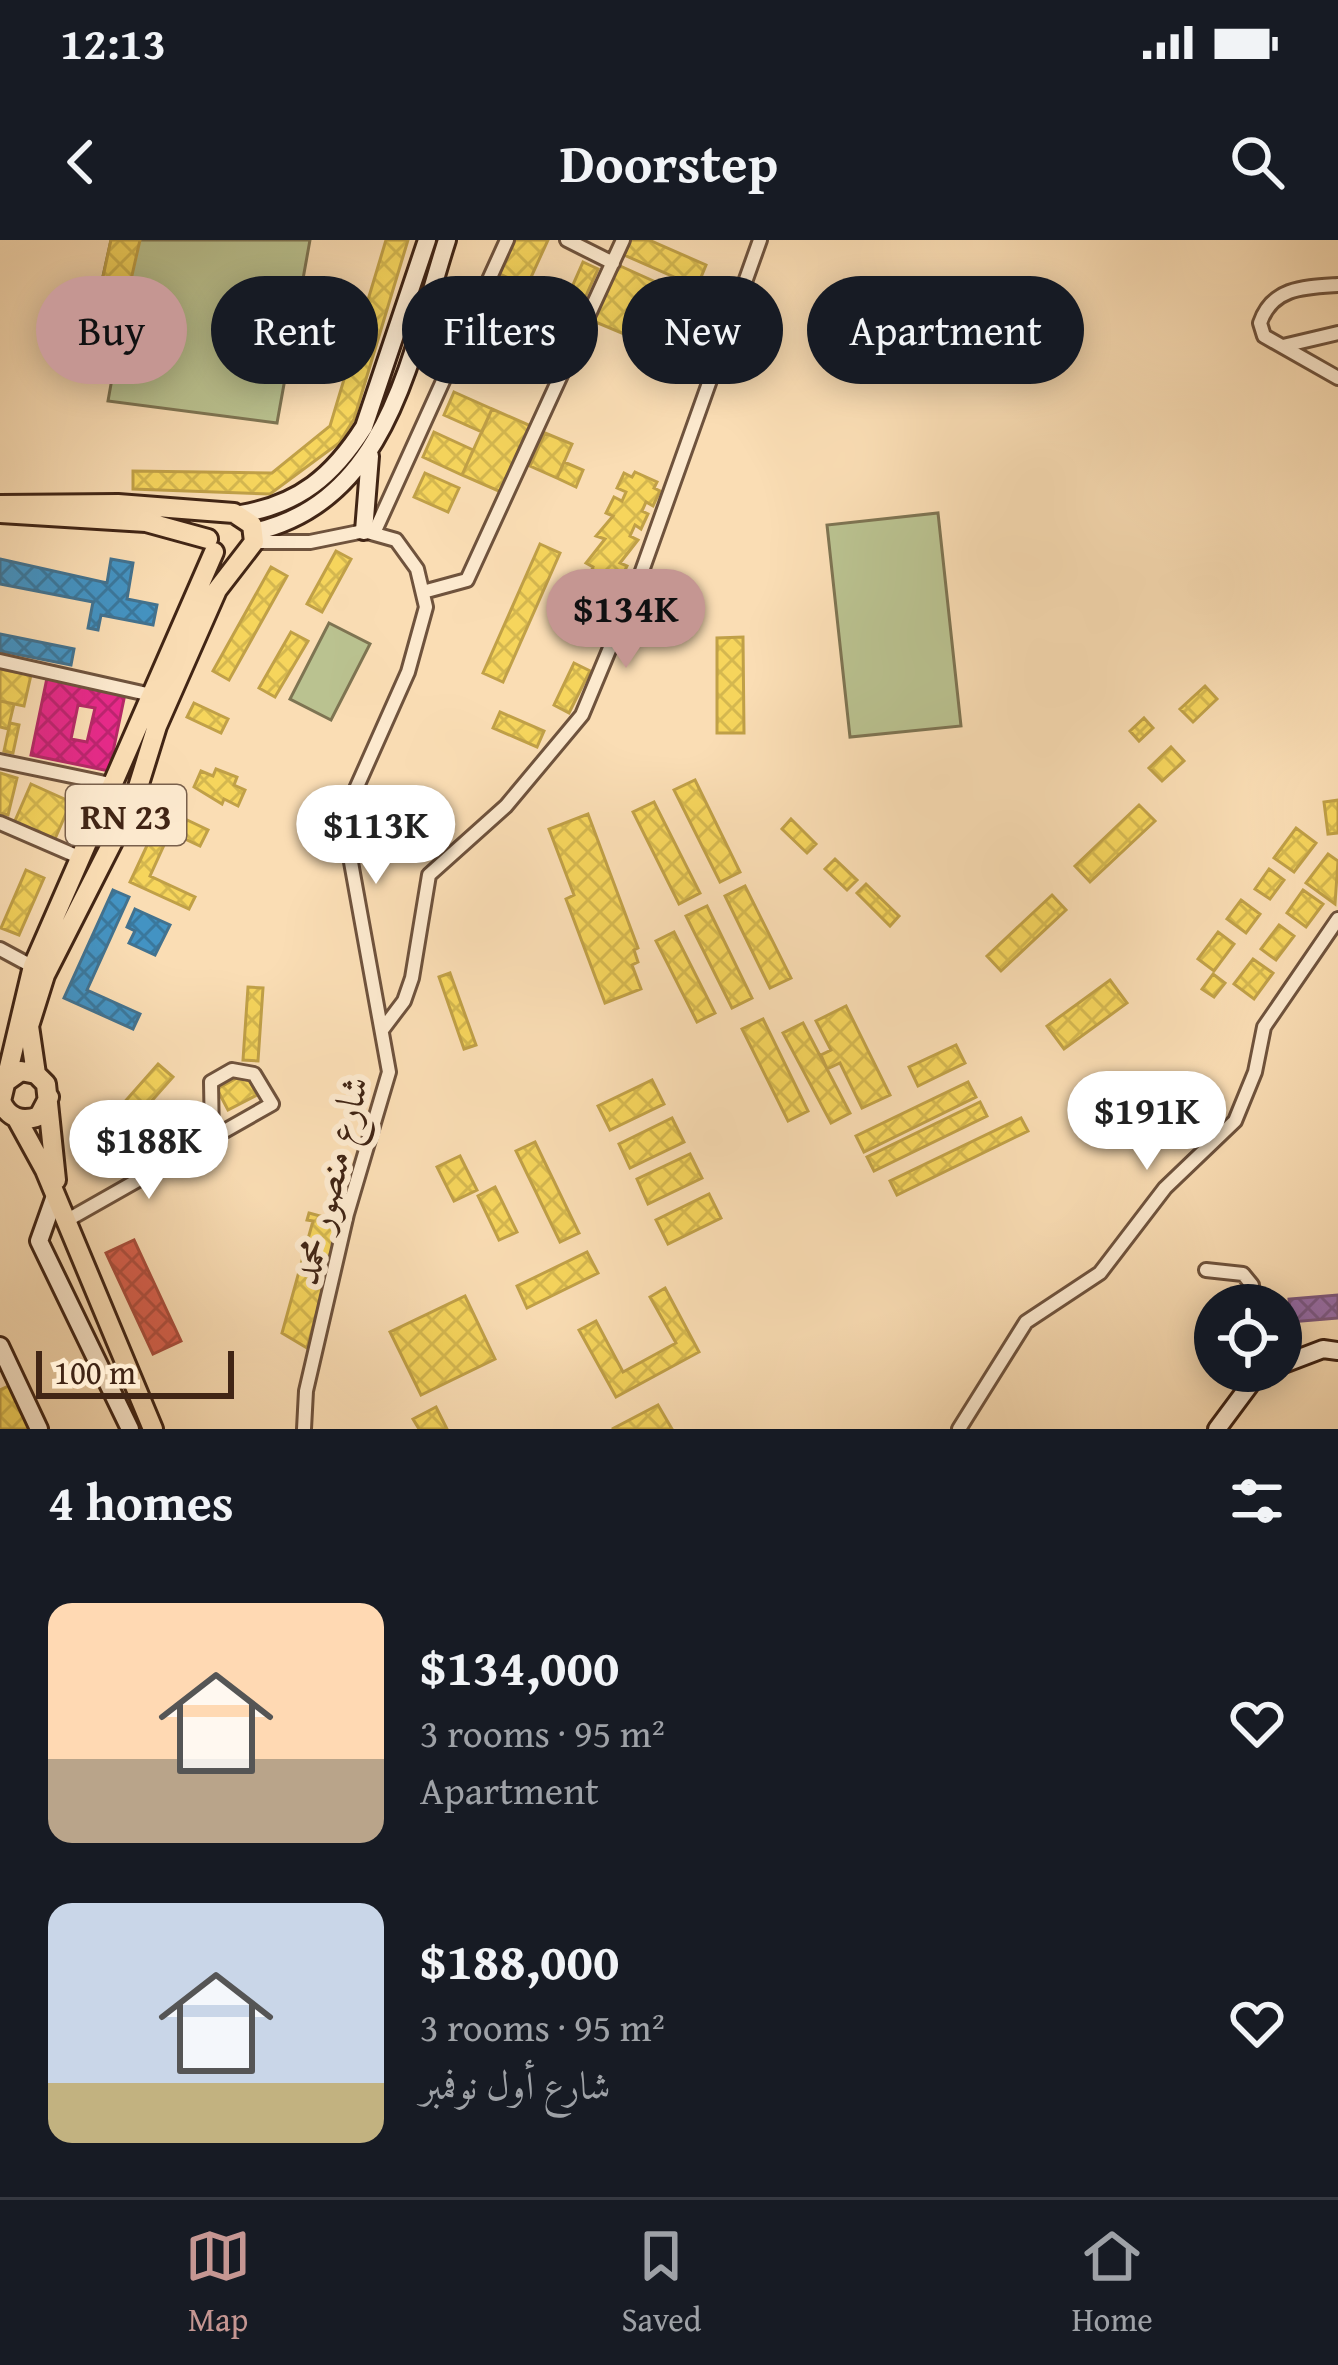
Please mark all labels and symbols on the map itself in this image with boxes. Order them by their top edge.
pin: $134K [542,569,710,671]
road number: RN 23 [66,785,186,845]
pin: $113K [292,785,460,887]
street label: شارع منصور محمد [276,1069,387,1292]
pin: $191K [1063,1071,1231,1173]
pin: $188K [65,1100,233,1202]
scale bar [36,1345,234,1398]

